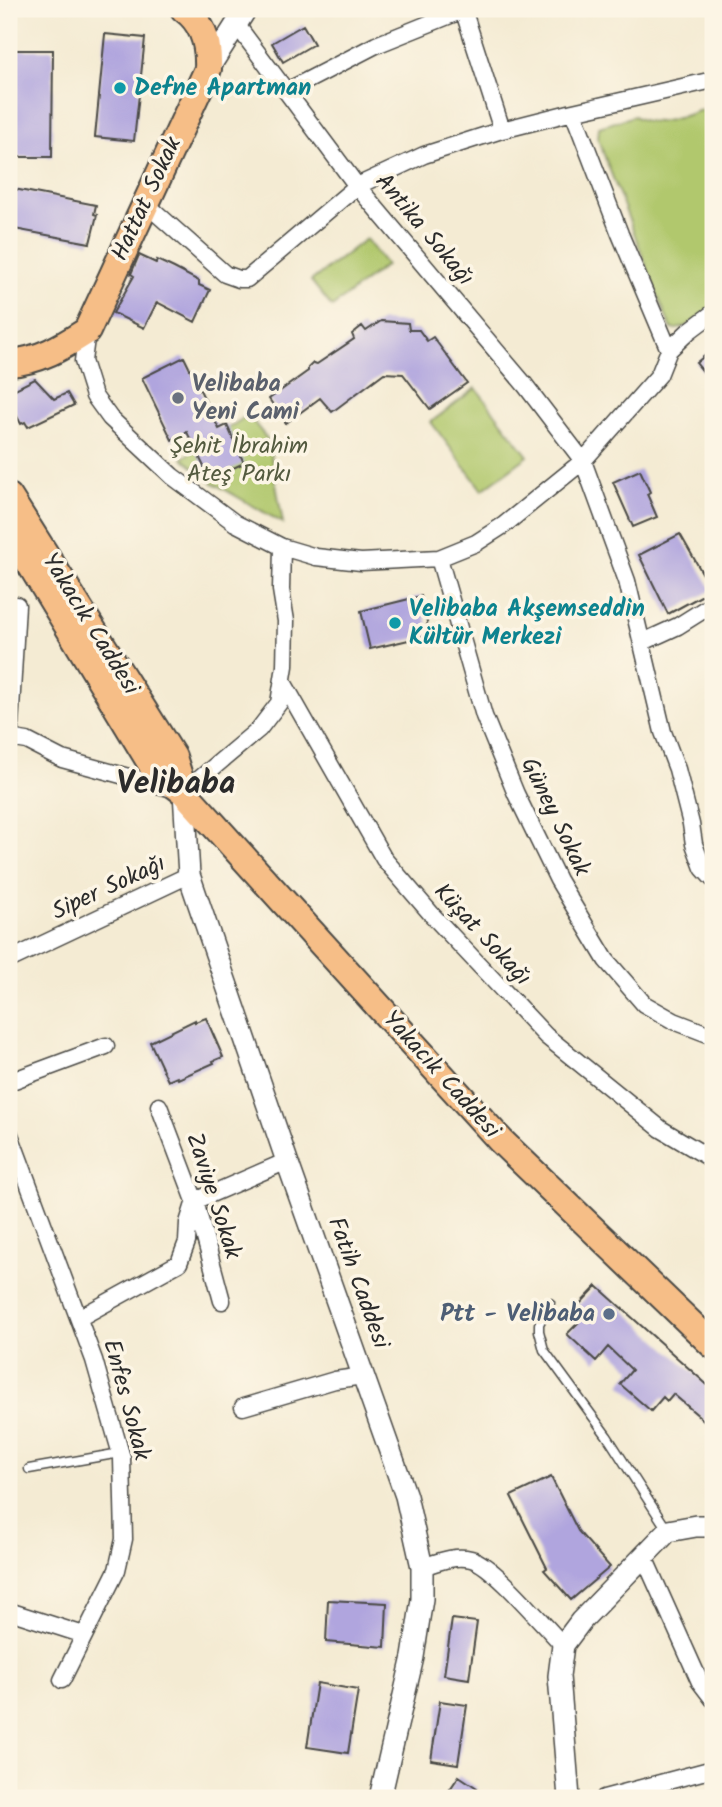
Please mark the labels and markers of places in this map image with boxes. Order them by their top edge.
place label: Defne Apartman [134,69,311,108]
marker: Defne Apartman [112,80,128,96]
place label: Velibaba Yeni Cami [192,365,300,432]
marker: Velibaba Yeni Cami [170,390,186,406]
place label: Velibaba Akşemseddin Kültür Merkezi [409,590,645,657]
marker: Velibaba Akşemseddin Kültür Merkezi [387,615,403,631]
place label: Ptt - Velibaba [440,1295,595,1334]
marker: Ptt - Velibaba [601,1306,617,1322]

